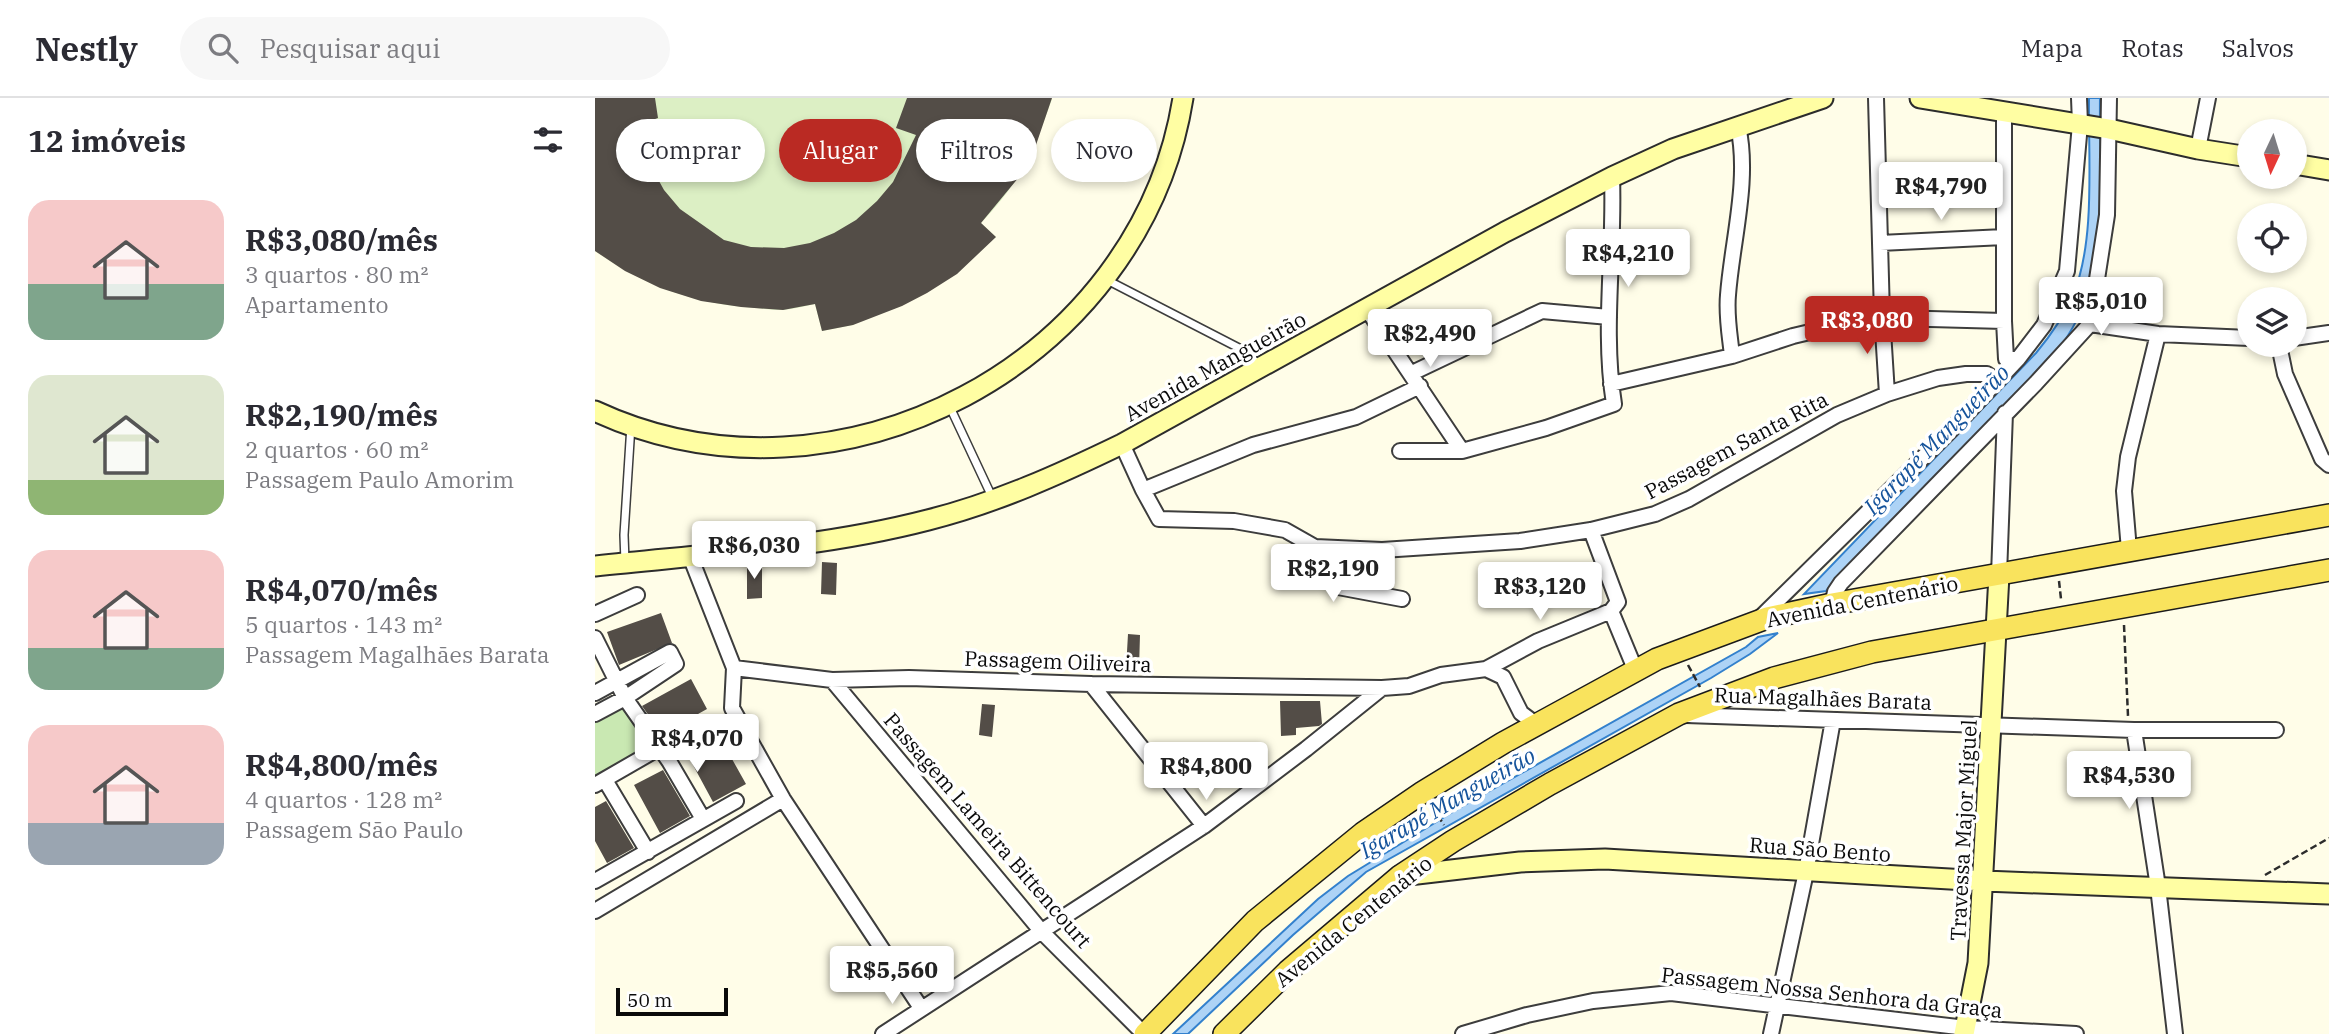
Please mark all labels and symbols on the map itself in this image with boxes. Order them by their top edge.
north arrow [2237,119,2307,189]
pin: R$4,790 [1876,162,2006,222]
pin: R$4,210 [1563,230,1693,289]
pin: R$5,010 [2036,278,2166,337]
pin: R$3,080 [1802,296,1932,356]
street label: Avenida Mangueirão [1119,304,1311,428]
pin: R$2,490 [1365,310,1495,369]
water label: Igarapé Mangueirão [1856,357,2016,521]
street label: Passagem Santa Rita [1639,385,1833,505]
pin: R$6,030 [689,522,819,581]
pin: R$2,190 [1268,545,1398,604]
pin: R$3,120 [1475,562,1605,622]
street label: Avenida Centenário [1764,569,1960,633]
street label: Passagem Oiliveira [964,644,1152,678]
street label: Rua Magalhães Barata [1714,680,1932,716]
street label: Passagem Lameira Bittencourt [878,706,1098,954]
pin: R$4,070 [632,714,762,774]
street label: Travessa Major Miguel [1943,718,1983,942]
water label: Igarapé Mangueirão [1353,739,1540,865]
pin: R$4,800 [1141,742,1271,802]
pin: R$4,530 [2064,752,2194,811]
street label: Rua São Bento [1748,830,1892,868]
street label: Avenida Centenário [1269,849,1437,993]
pin: R$5,560 [827,946,957,1006]
street label: Passagem Nossa Senhora da Graça [1660,960,2004,1024]
scale bar [616,985,728,1017]

